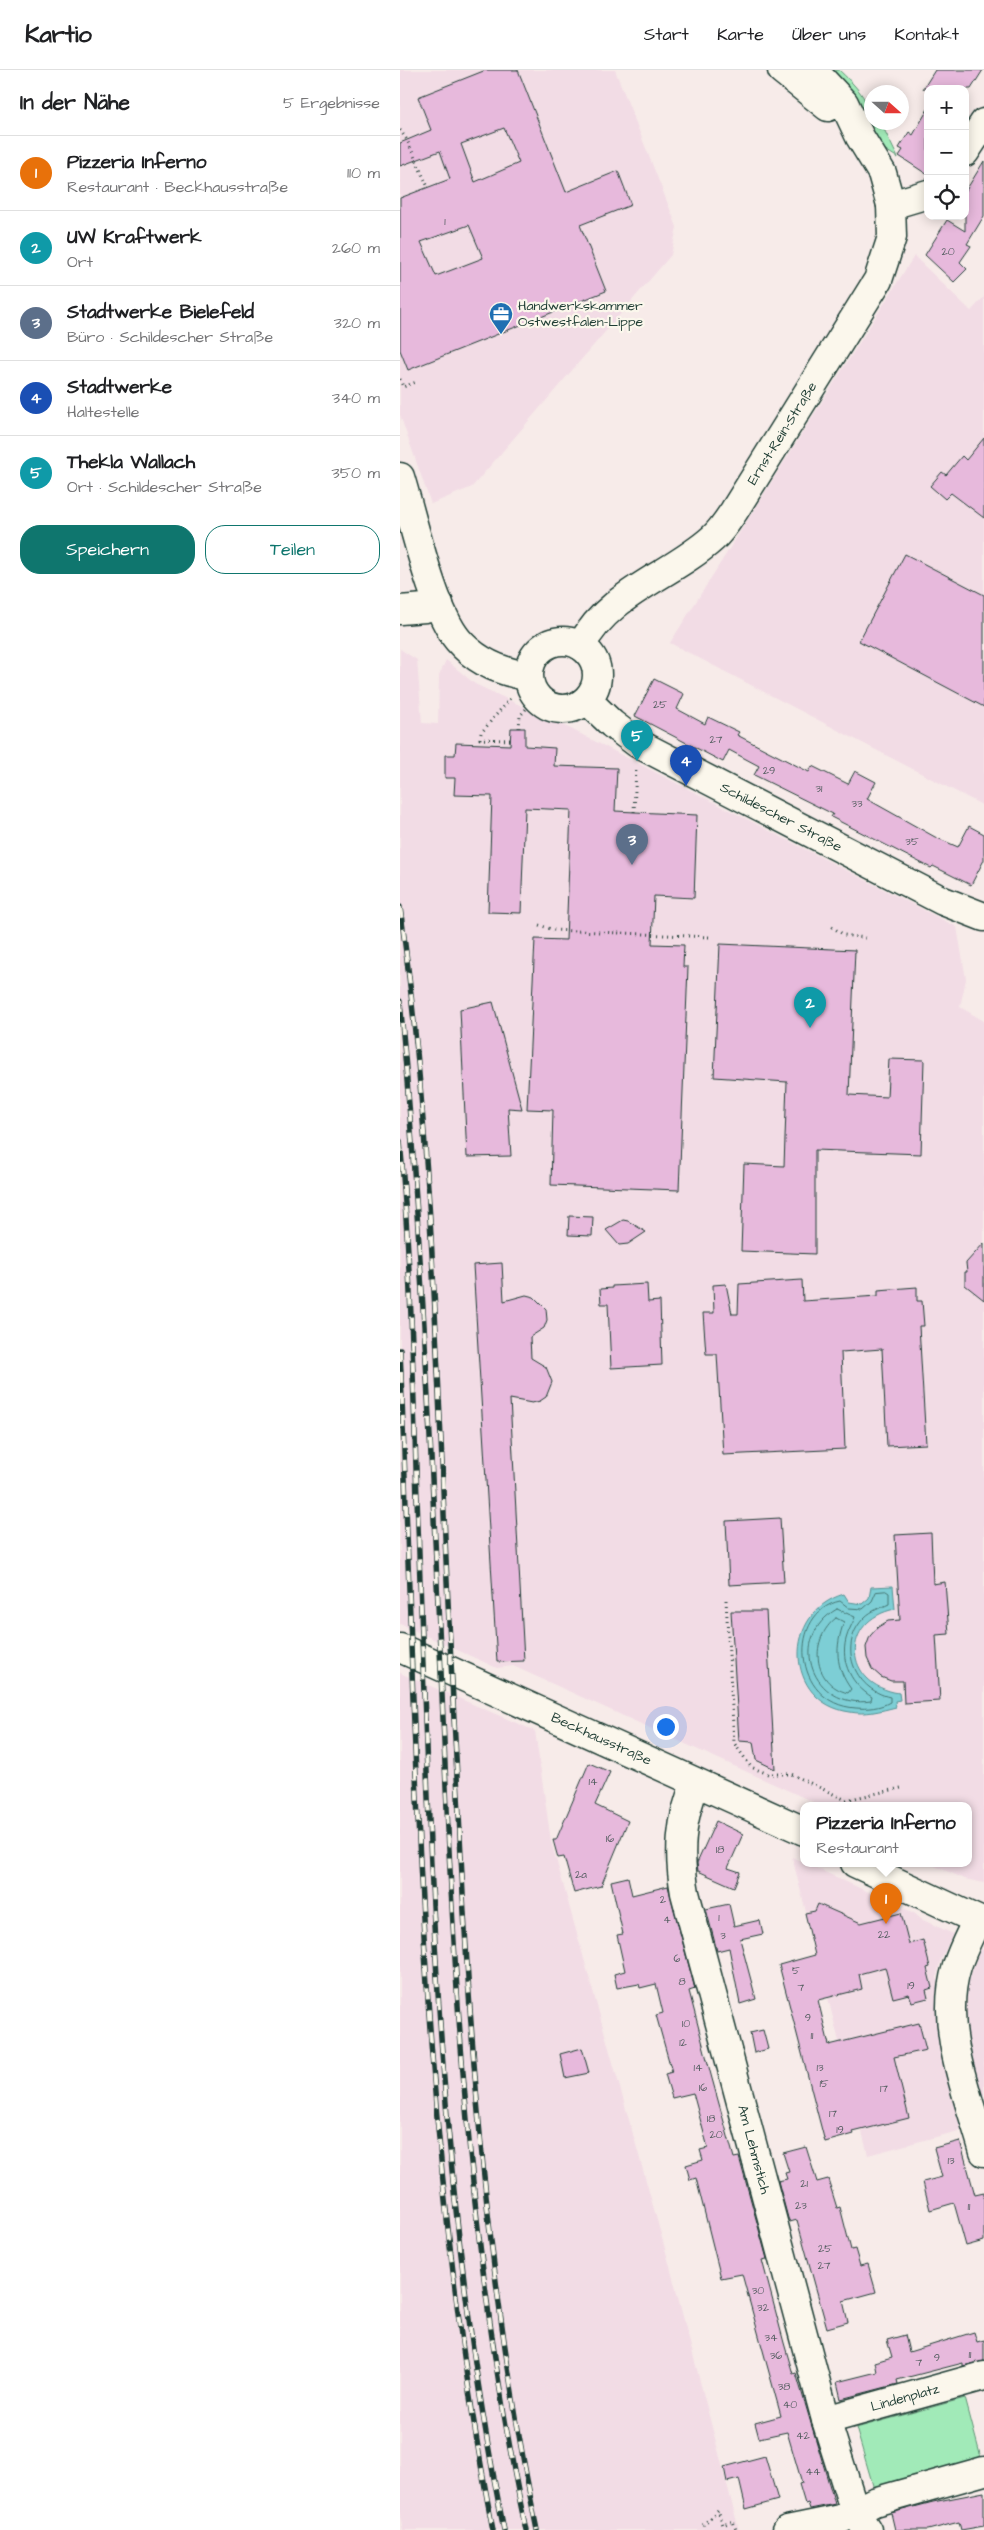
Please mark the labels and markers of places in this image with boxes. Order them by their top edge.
place label: Handwerkskammer Ostwestfalen-Lippe [518,296,644,332]
office icon: Handwerkskammer Ostwestfalen-Lippe [488,301,514,335]
pin: 5 [621,720,653,761]
pin: 4 [670,745,702,786]
pin: 3 [616,824,648,865]
pin: 2 [794,987,826,1028]
pin: 1 [870,1883,902,1924]

